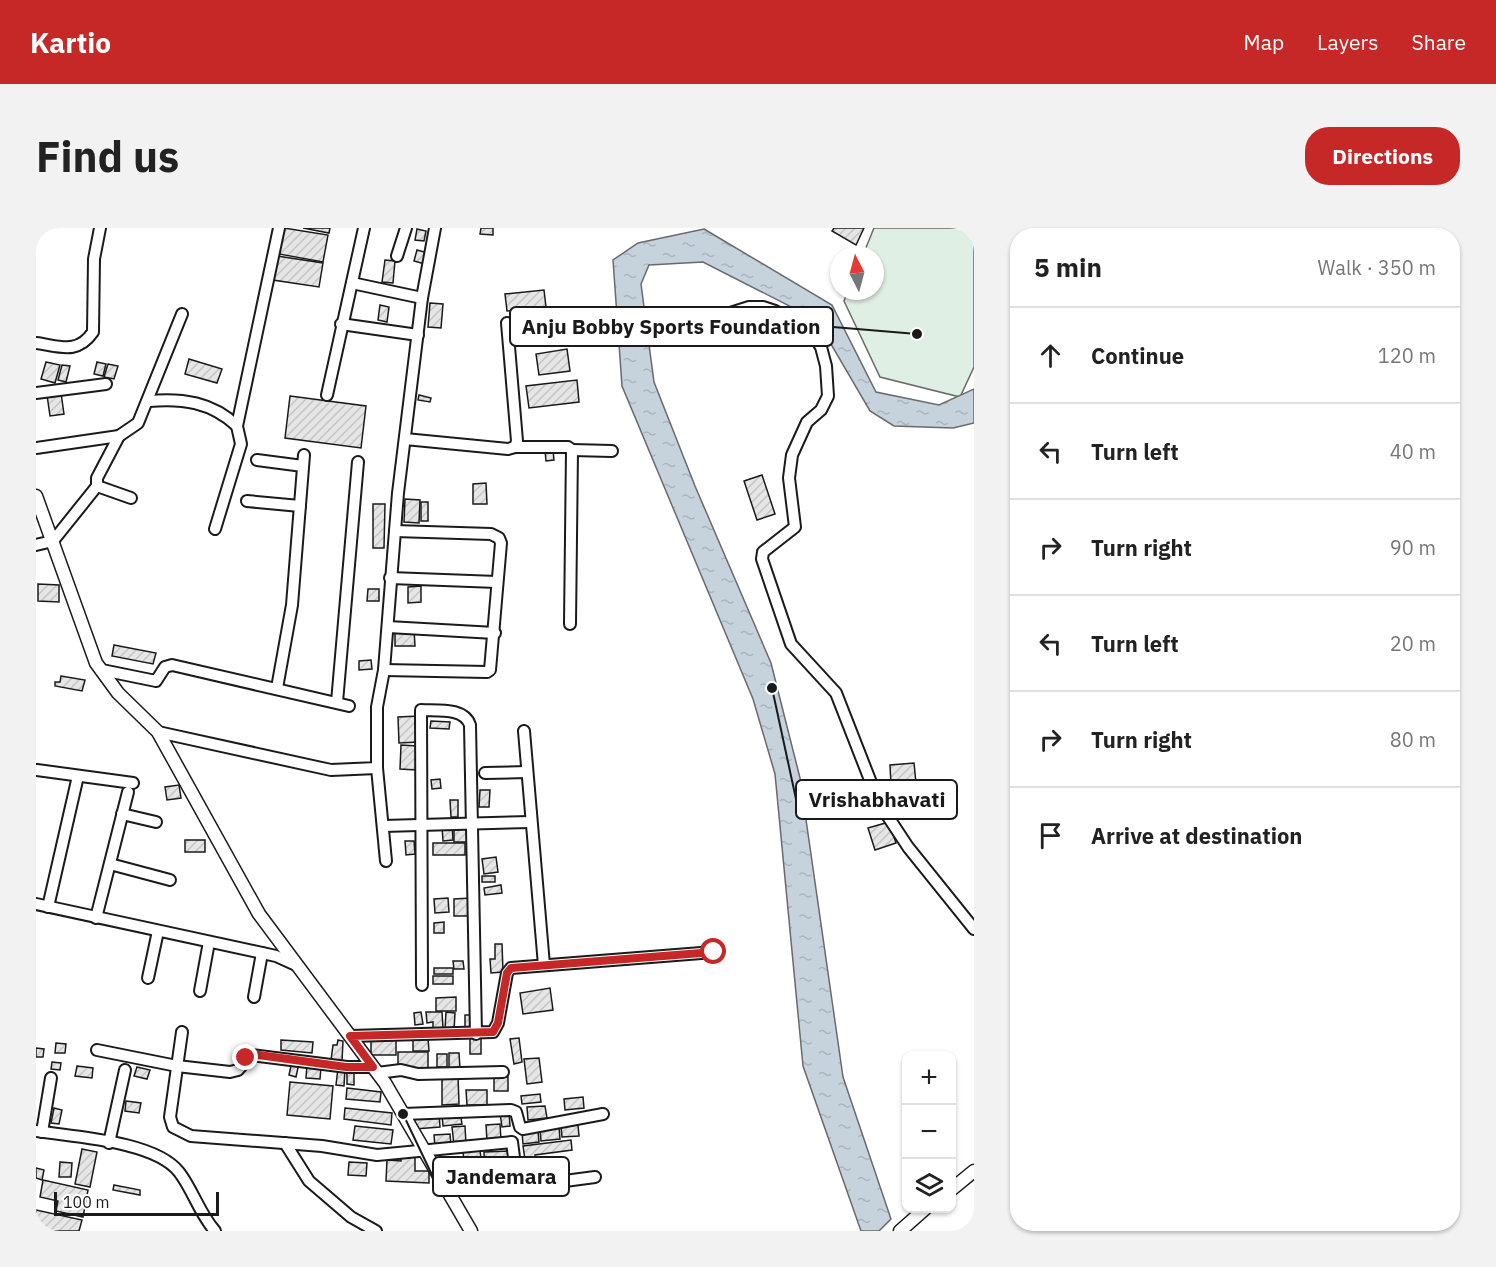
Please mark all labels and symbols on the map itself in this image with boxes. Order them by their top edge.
north arrow [830,246,884,300]
callout: Anju Bobby Sports Foundation [510,307,833,346]
text: Anju Bobby Sports Foundation [521,312,821,340]
callout: Vrishabhavati [796,780,957,819]
text: Vrishabhavati [809,785,945,813]
route start [700,938,726,964]
route end [232,1044,258,1070]
callout: Jandemara [433,1157,569,1196]
text: Jandemara [445,1162,557,1190]
scale bar [54,1189,219,1216]

